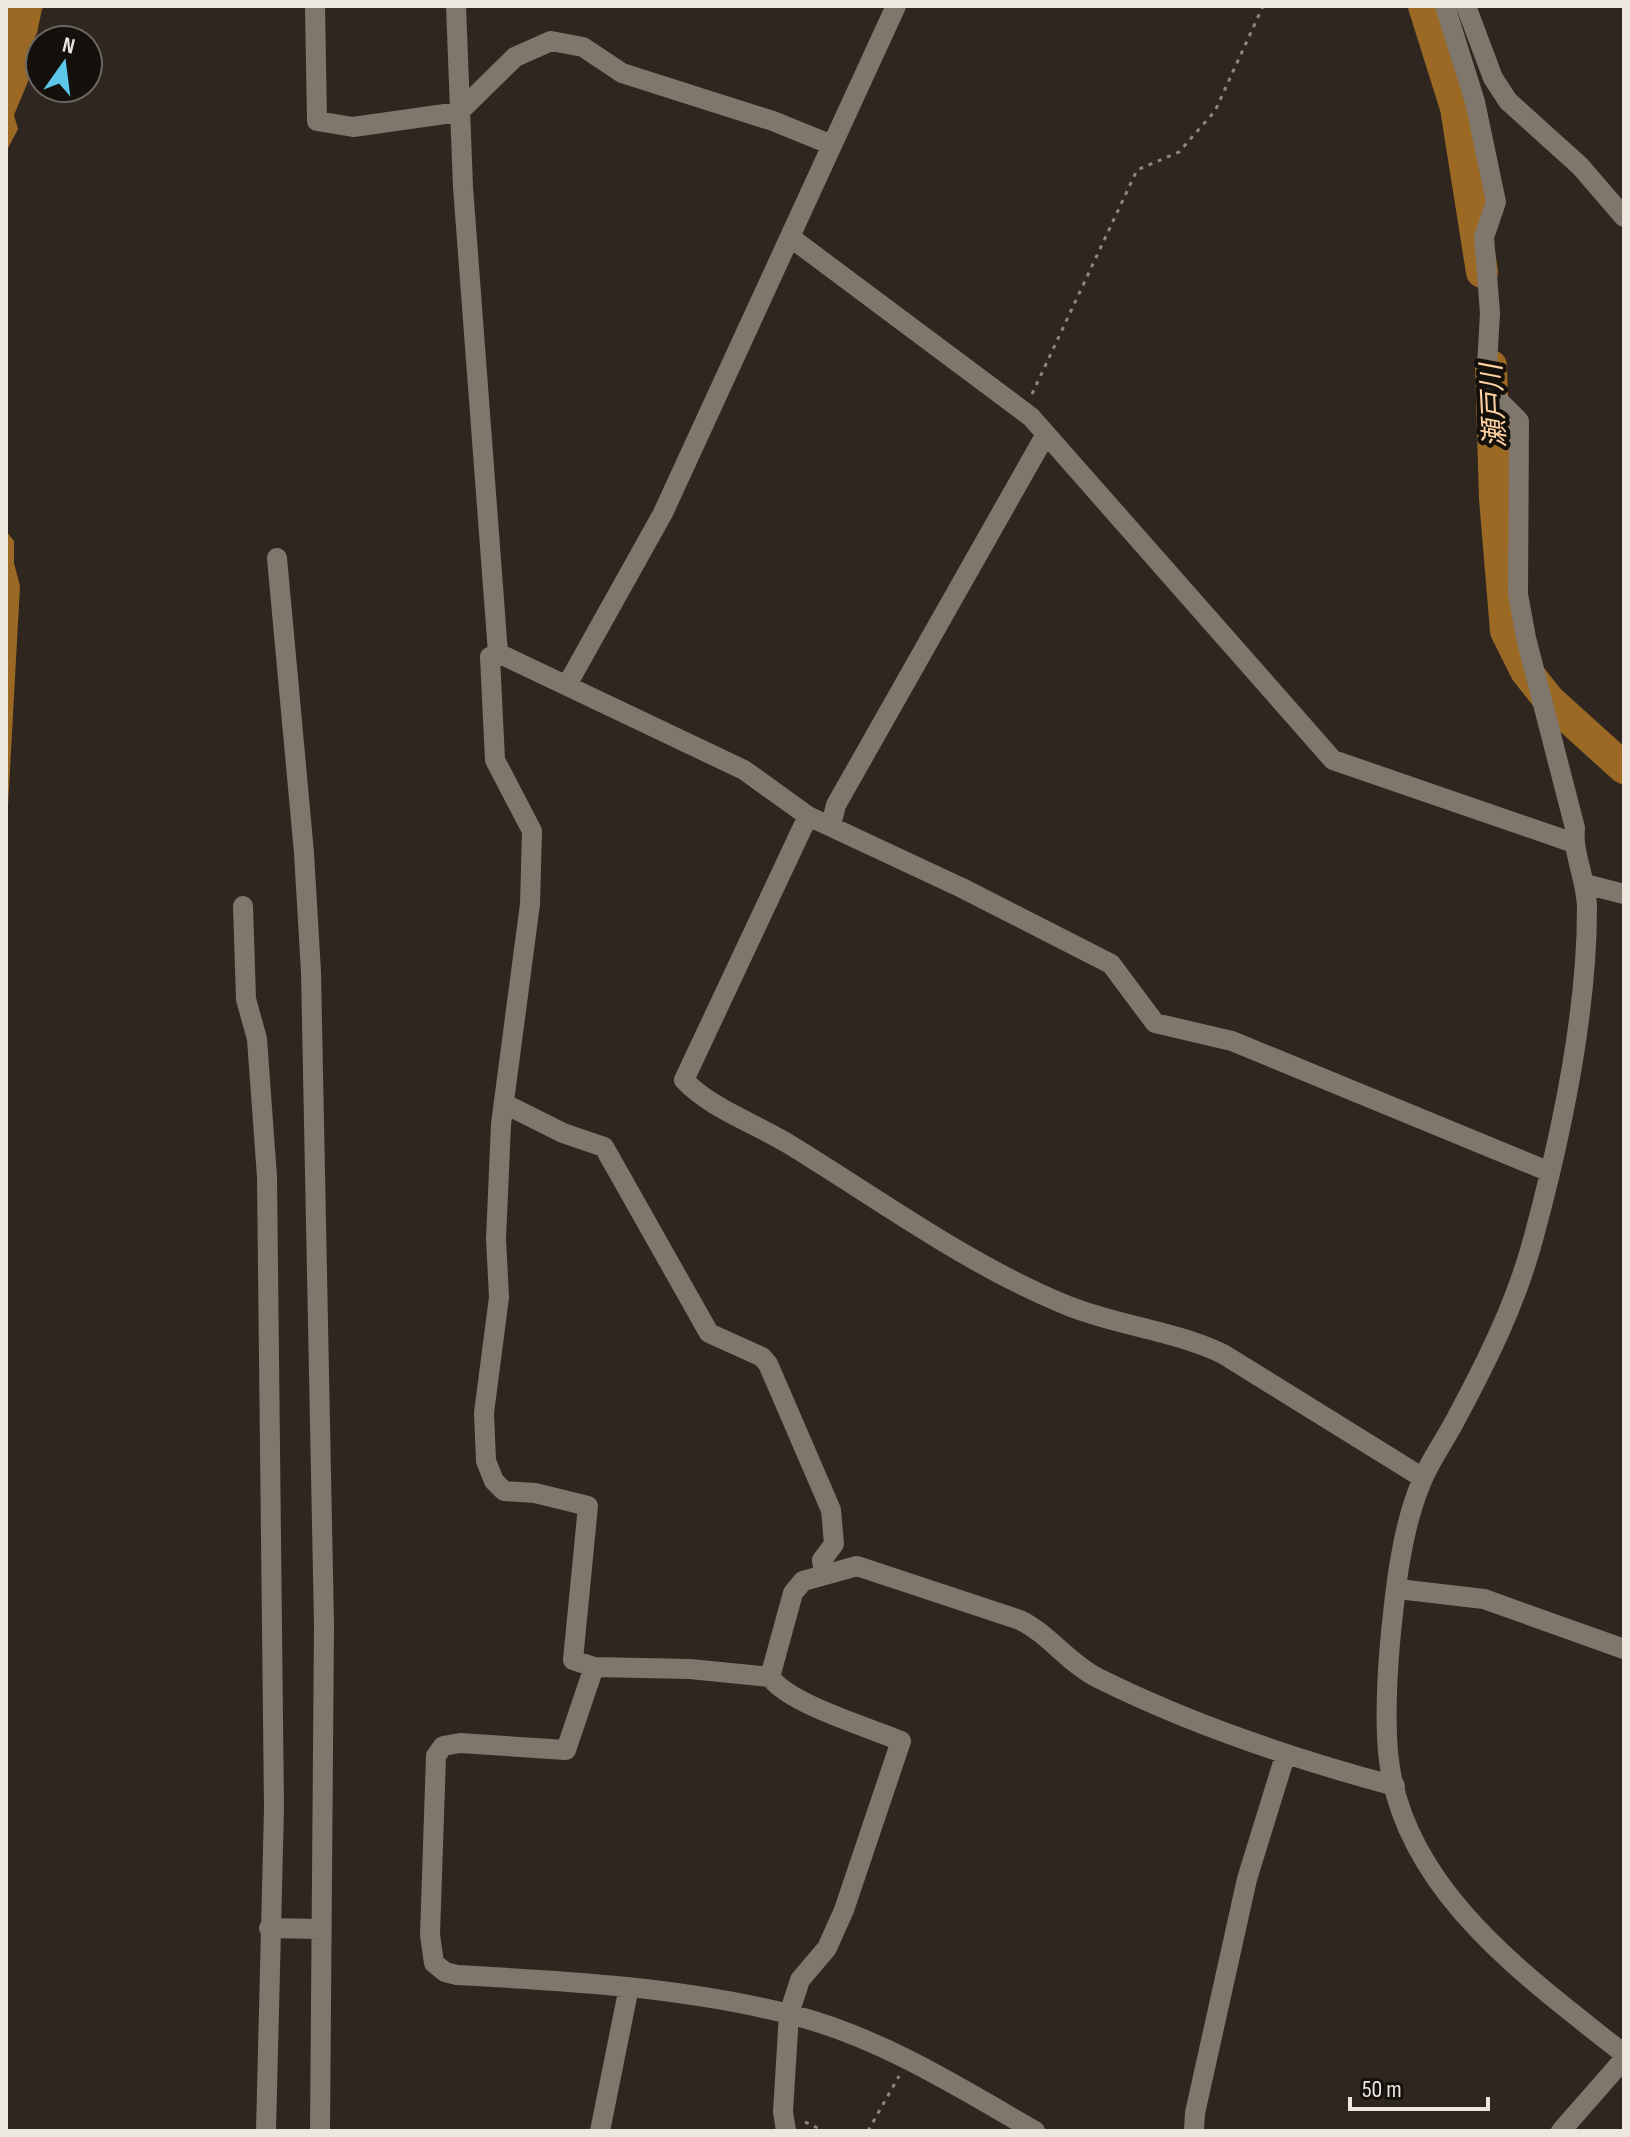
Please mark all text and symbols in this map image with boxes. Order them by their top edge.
north arrow [24,24,104,104]
text: N [60,32,77,61]
water label: 瀬戸川 [1475,360,1513,449]
scale bar [1350,2061,1488,2111]
text: 50 m [1362,2075,1402,2104]

